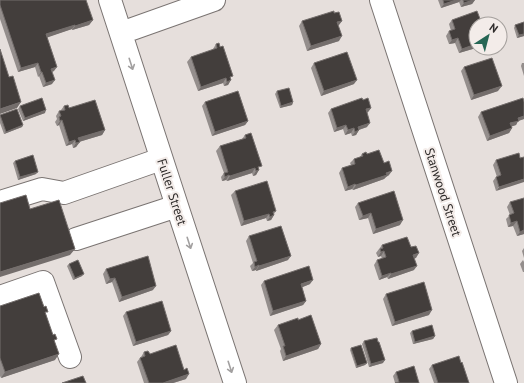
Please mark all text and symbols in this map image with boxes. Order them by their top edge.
north arrow [468,16,508,56]
text: N [487,20,501,36]
one-way arrow [128,57,135,70]
street label: Stanwood Street [421,146,465,239]
street label: Fuller Street [153,157,191,228]
one-way arrow [186,237,193,250]
one-way arrow [227,360,234,373]

